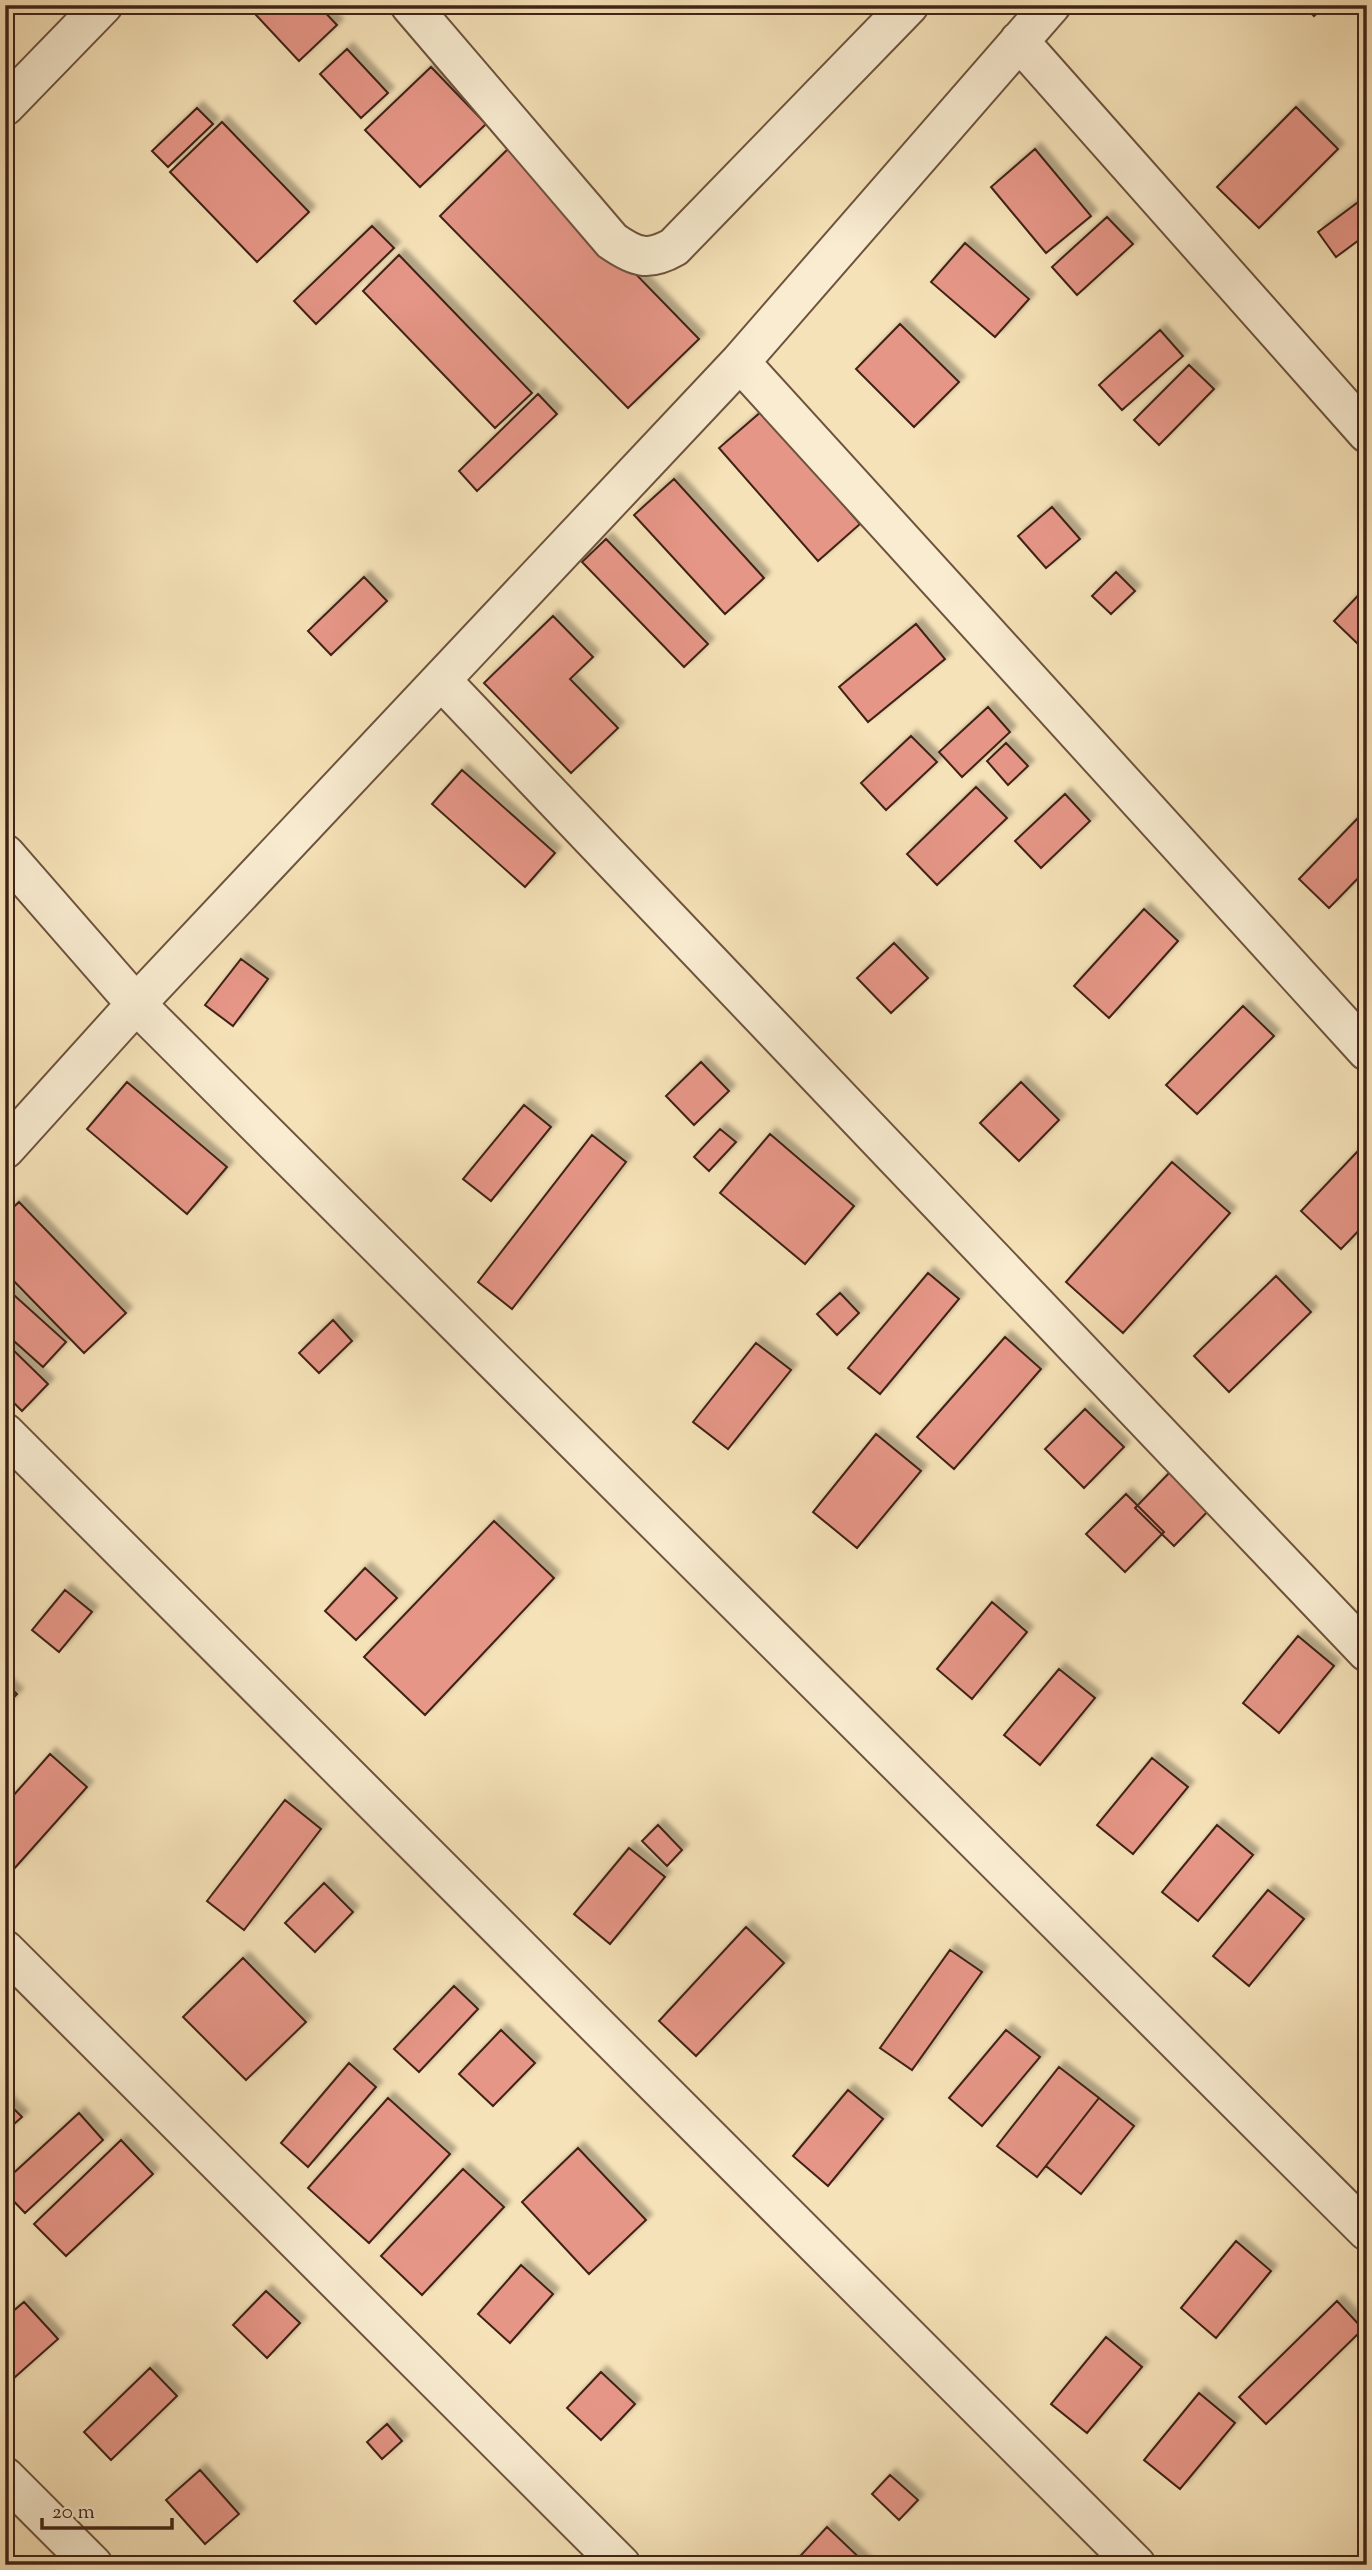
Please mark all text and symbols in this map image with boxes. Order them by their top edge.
scale bar [42,2486,172,2530]
text: 20 m [52,2498,95,2528]

